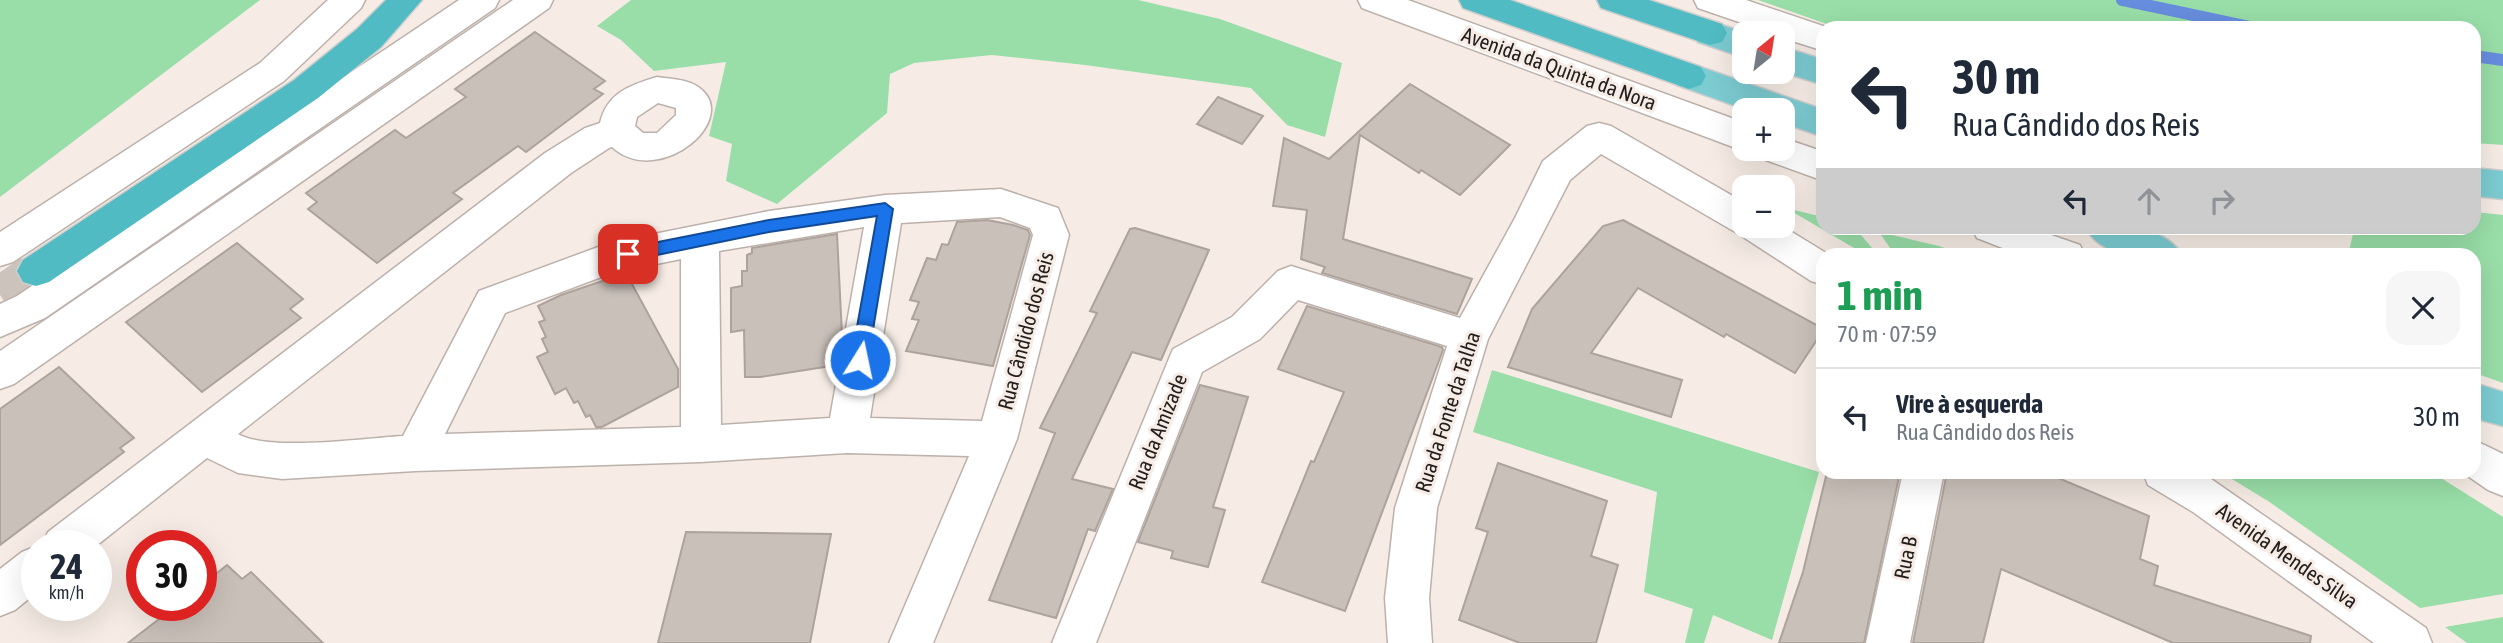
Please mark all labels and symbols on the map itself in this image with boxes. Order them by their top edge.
north arrow [1732,21,1796,84]
street label: Avenida da Quinta da Nora [1459,22,1660,114]
pin [598,224,658,284]
street label: Rua Cândido dos Reis [992,249,1058,412]
position arrow [823,323,897,397]
street label: Rua da Fonte da Talha [1410,328,1484,495]
street label: Rua da Amizade [1123,370,1191,493]
street label: Avenida Mendes Silva [2212,498,2363,613]
speed limit sign: 30 [126,530,217,621]
street label: Rua B [1889,534,1921,581]

